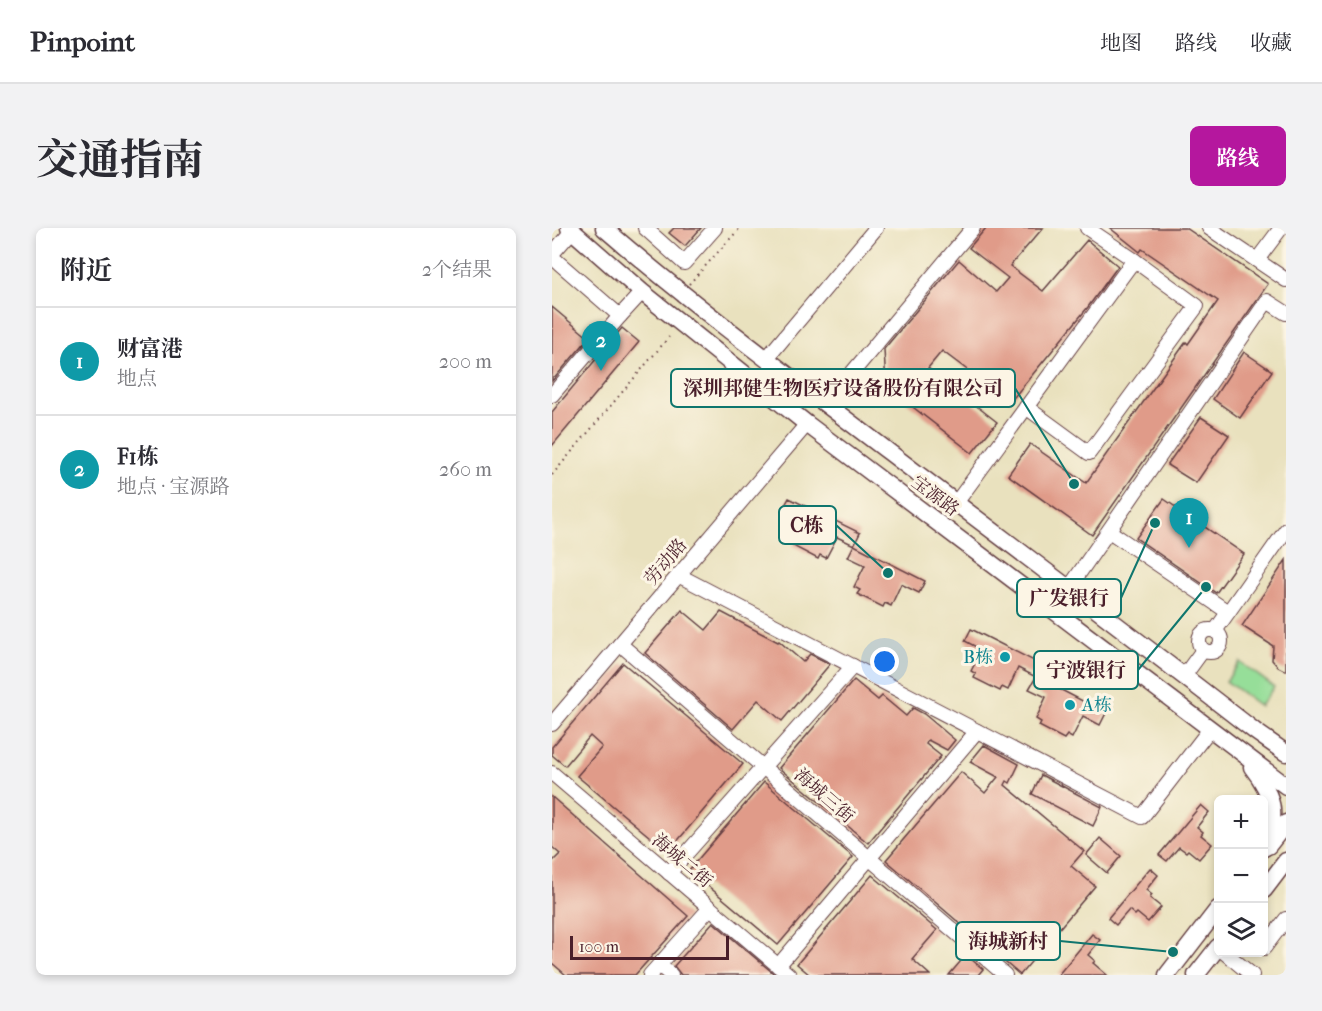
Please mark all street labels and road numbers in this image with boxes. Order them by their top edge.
street label: 宝源路 [907,471,963,521]
street label: 劳动路 [641,535,691,589]
street label: 海城三街 [790,764,858,828]
street label: 海城二街 [648,830,716,892]

